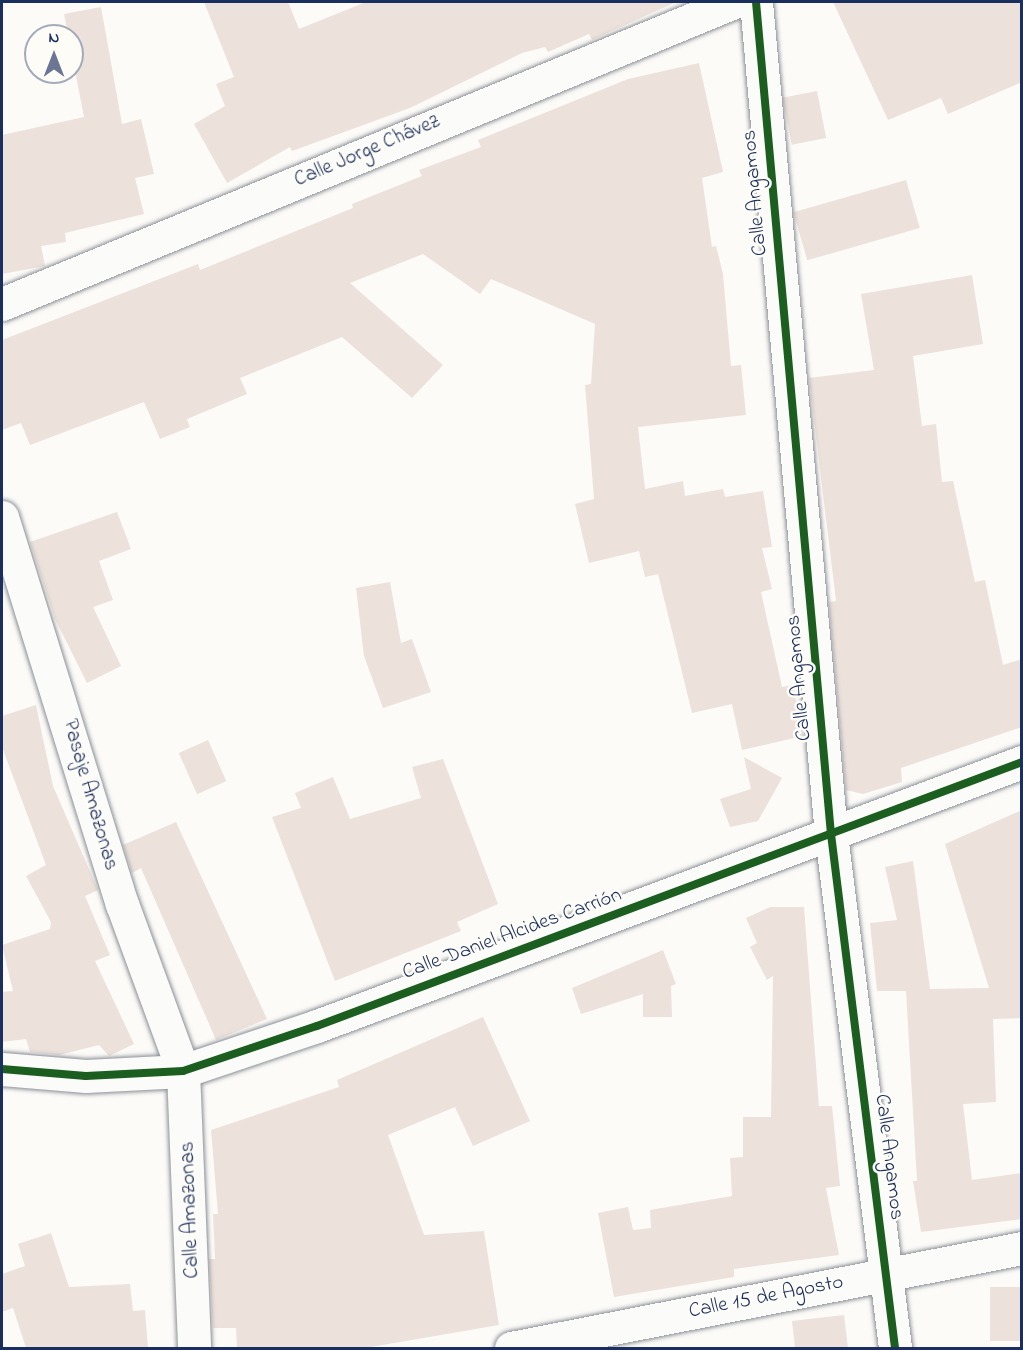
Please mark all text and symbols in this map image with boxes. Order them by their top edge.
north arrow [24,24,84,84]
text: N [49,26,59,50]
street label: Calle Jorge Chávez [291,109,443,193]
street label: Calle Angamos [737,129,773,257]
street label: Calle Angamos [781,614,817,742]
street label: Pasaje Amazonas [56,717,124,873]
street label: Calle Daniel Alcides Carrión [399,883,625,985]
street label: Calle Angamos [869,1093,909,1221]
street label: Calle Amazonas [175,1141,205,1279]
street label: Calle 15 de Agosto [687,1270,845,1324]

